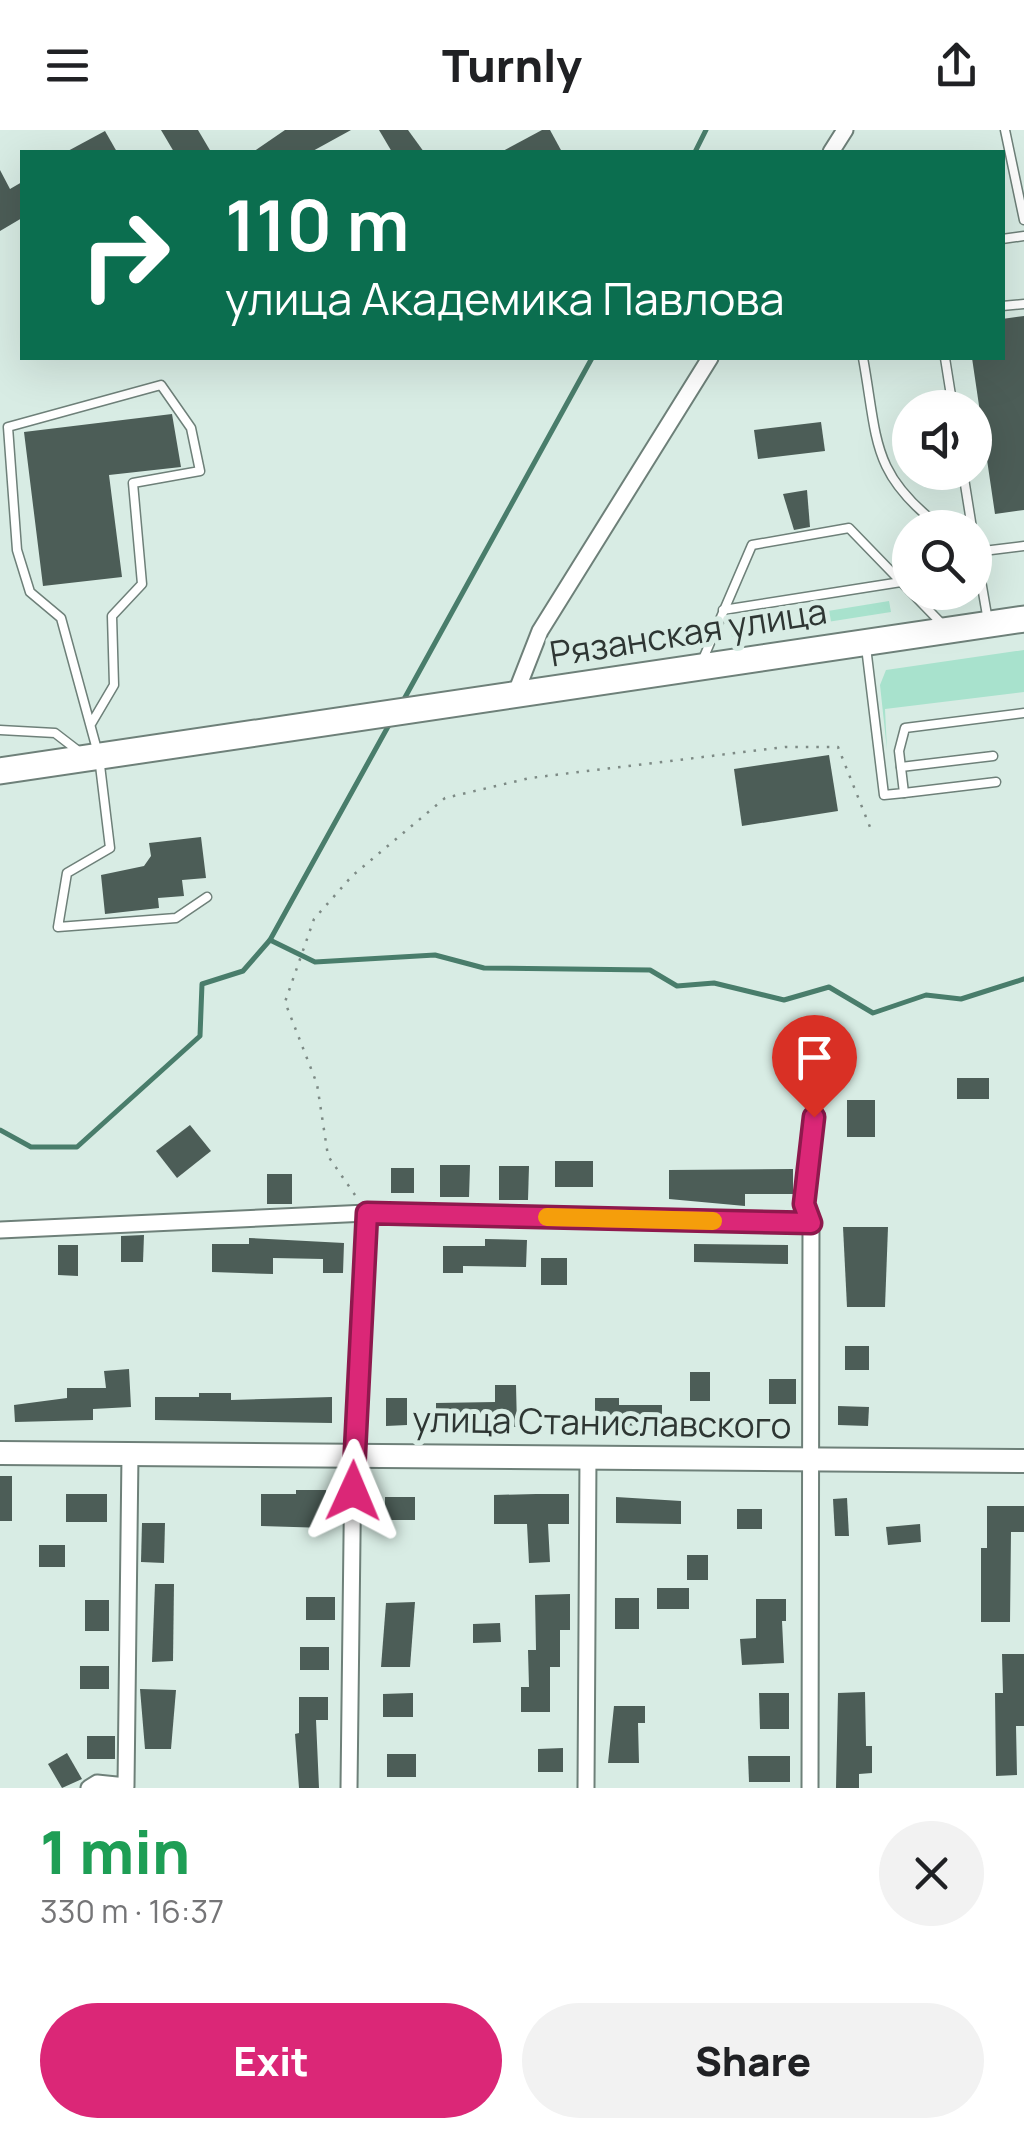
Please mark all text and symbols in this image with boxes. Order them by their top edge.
text: Turnly [442,34,582,96]
icon: menu [40,38,95,93]
icon: share [929,38,984,93]
text: 110 m [225,176,409,272]
icon: right [60,190,190,320]
text: улица Академика Павлова [225,267,784,329]
map controls [892,390,992,610]
button: sound [892,390,992,490]
button: search [892,510,992,610]
street label: Рязанская улица [546,586,830,678]
pin [772,1015,857,1118]
icon: arrive [787,1030,842,1085]
street label: улица Станиславского [412,1395,792,1449]
position arrow [301,1439,405,1543]
text: 1 min [40,1810,190,1892]
button: close [879,1821,984,1926]
text: 330 m · 16:37 [40,1889,224,1933]
button: Exit [40,2003,502,2118]
button: Share [522,2003,984,2118]

